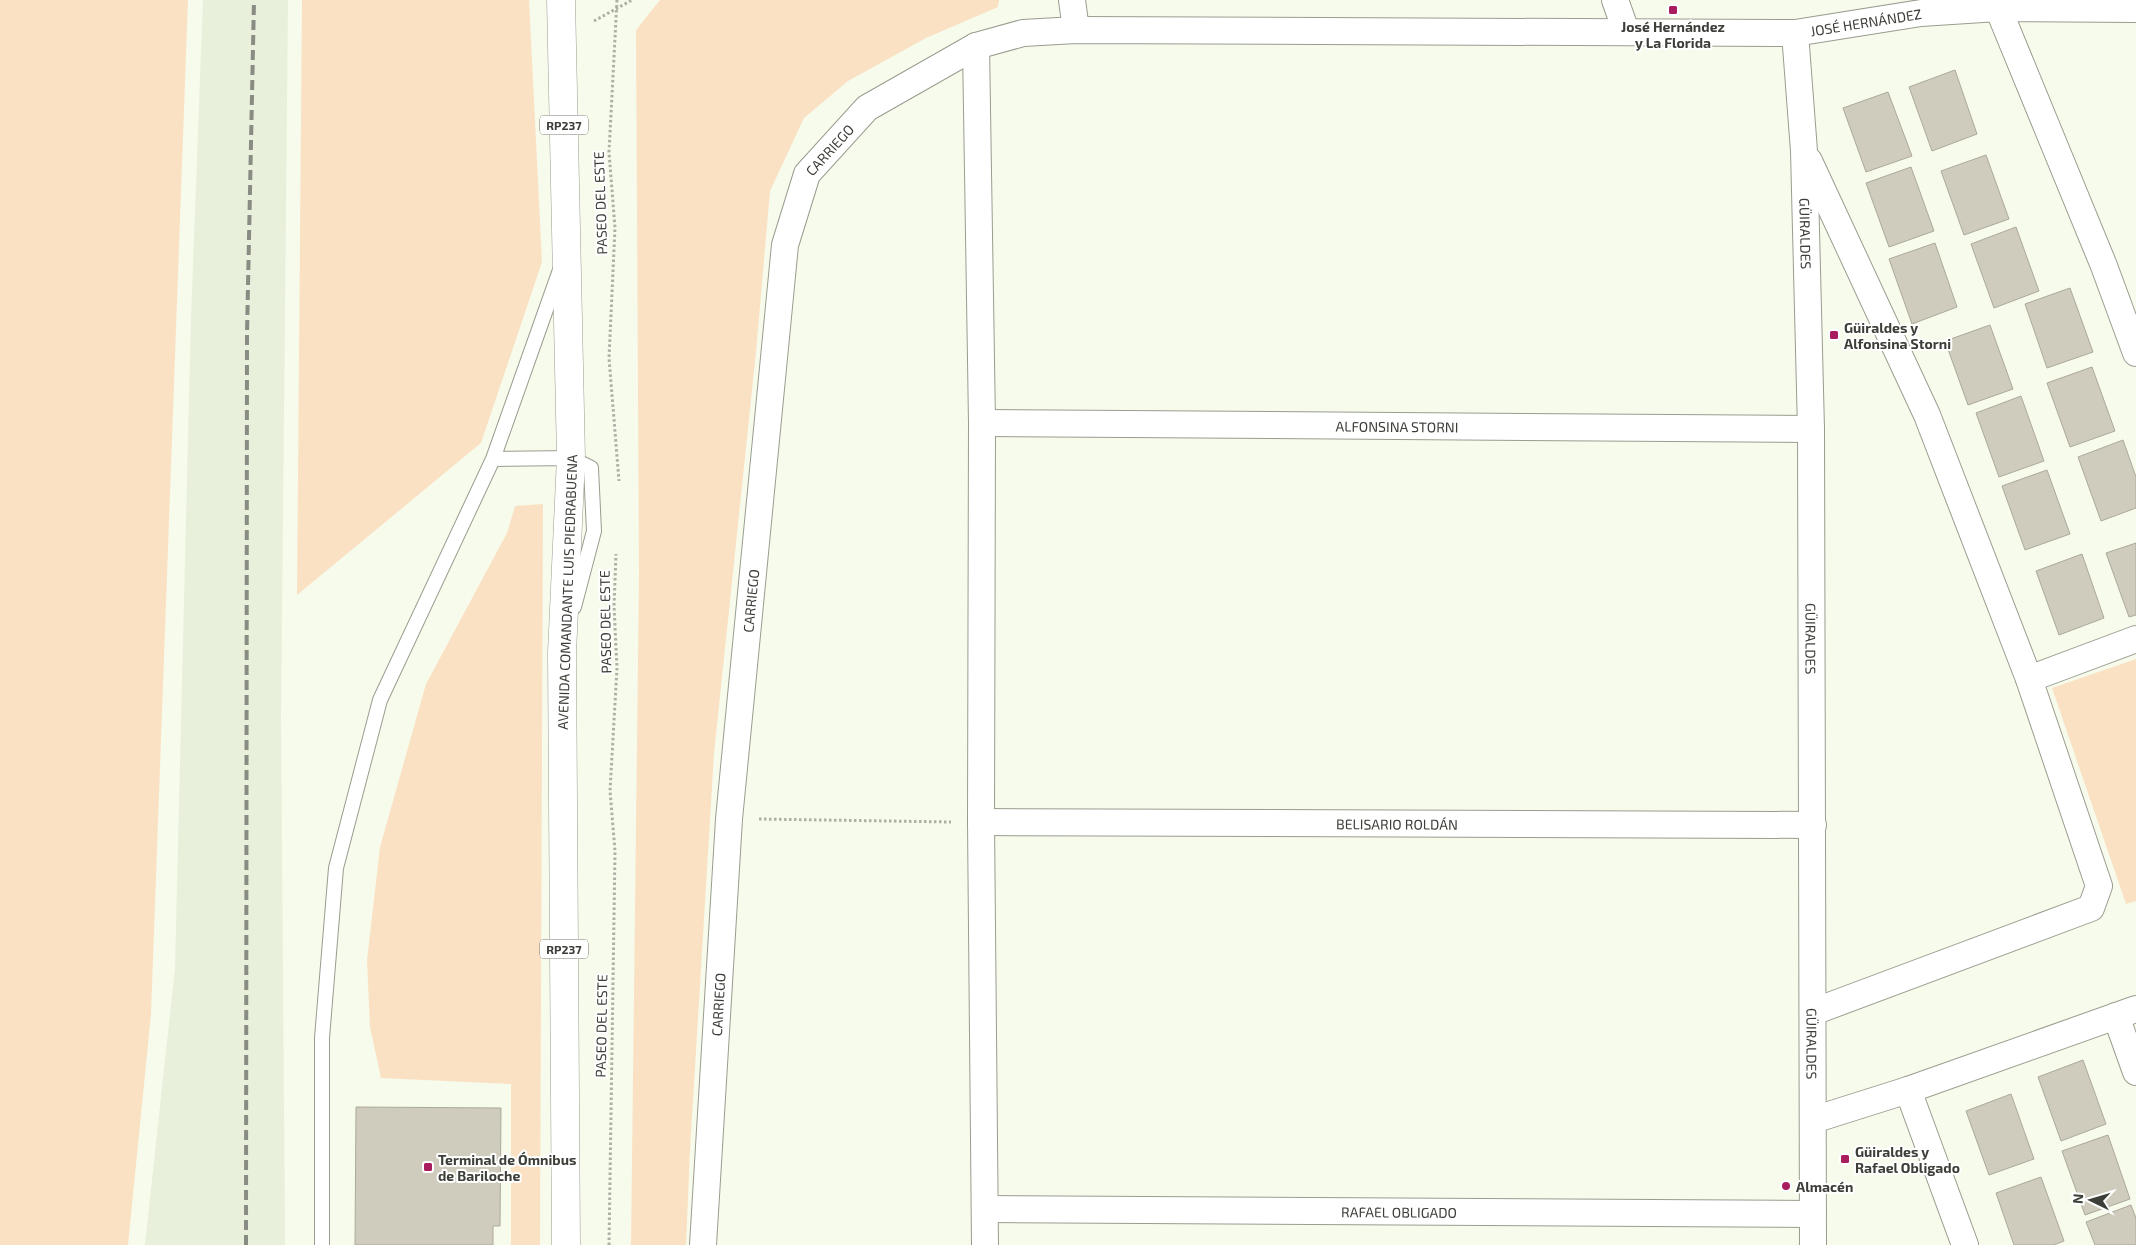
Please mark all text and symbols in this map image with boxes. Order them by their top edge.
marker: José Hernández y La Florida [1667,4,1679,16]
street label: JOSÉ HERNÁNDEZ [1809,5,1923,39]
place label: José Hernández y La Florida [1621,18,1725,51]
road number: RP237 [540,116,588,134]
street label: CARRIEGO [802,120,857,179]
street label: PASEO DEL ESTE [590,151,610,255]
street label: GÜIRALDES [1797,198,1815,270]
place label: Güiraldes y Alfonsina Storni [1844,319,1951,352]
marker: Güiraldes y Alfonsina Storni [1828,329,1840,341]
street label: ALFONSINA STORNI [1335,417,1458,435]
street label: AVENIDA COMANDANTE LUIS PIEDRABUENA [554,454,580,730]
street label: CARRIEGO [739,568,762,633]
street label: PASEO DEL ESTE [596,570,614,674]
street label: GÜIRALDES [1803,603,1820,674]
street label: BELISARIO ROLDÁN [1336,815,1458,832]
road number: RP237 [540,940,588,959]
street label: CARRIEGO [707,972,728,1037]
street label: PASEO DEL ESTE [592,974,610,1078]
street label: GÜIRALDES [1804,1008,1821,1079]
place label: Güiraldes y Rafael Obligado [1855,1143,1960,1176]
place label: Terminal de Ómnibus de Bariloche [438,1151,576,1184]
marker: Güiraldes y Rafael Obligado [1839,1153,1851,1165]
marker: Terminal de Ómnibus de Bariloche [422,1161,434,1173]
north arrow [2066,1175,2116,1225]
place label: Almacén [1796,1178,1853,1195]
marker: Almacén [1780,1180,1792,1192]
text: N [2069,1193,2086,1205]
street label: RAFAEL OBLIGADO [1341,1203,1457,1220]

